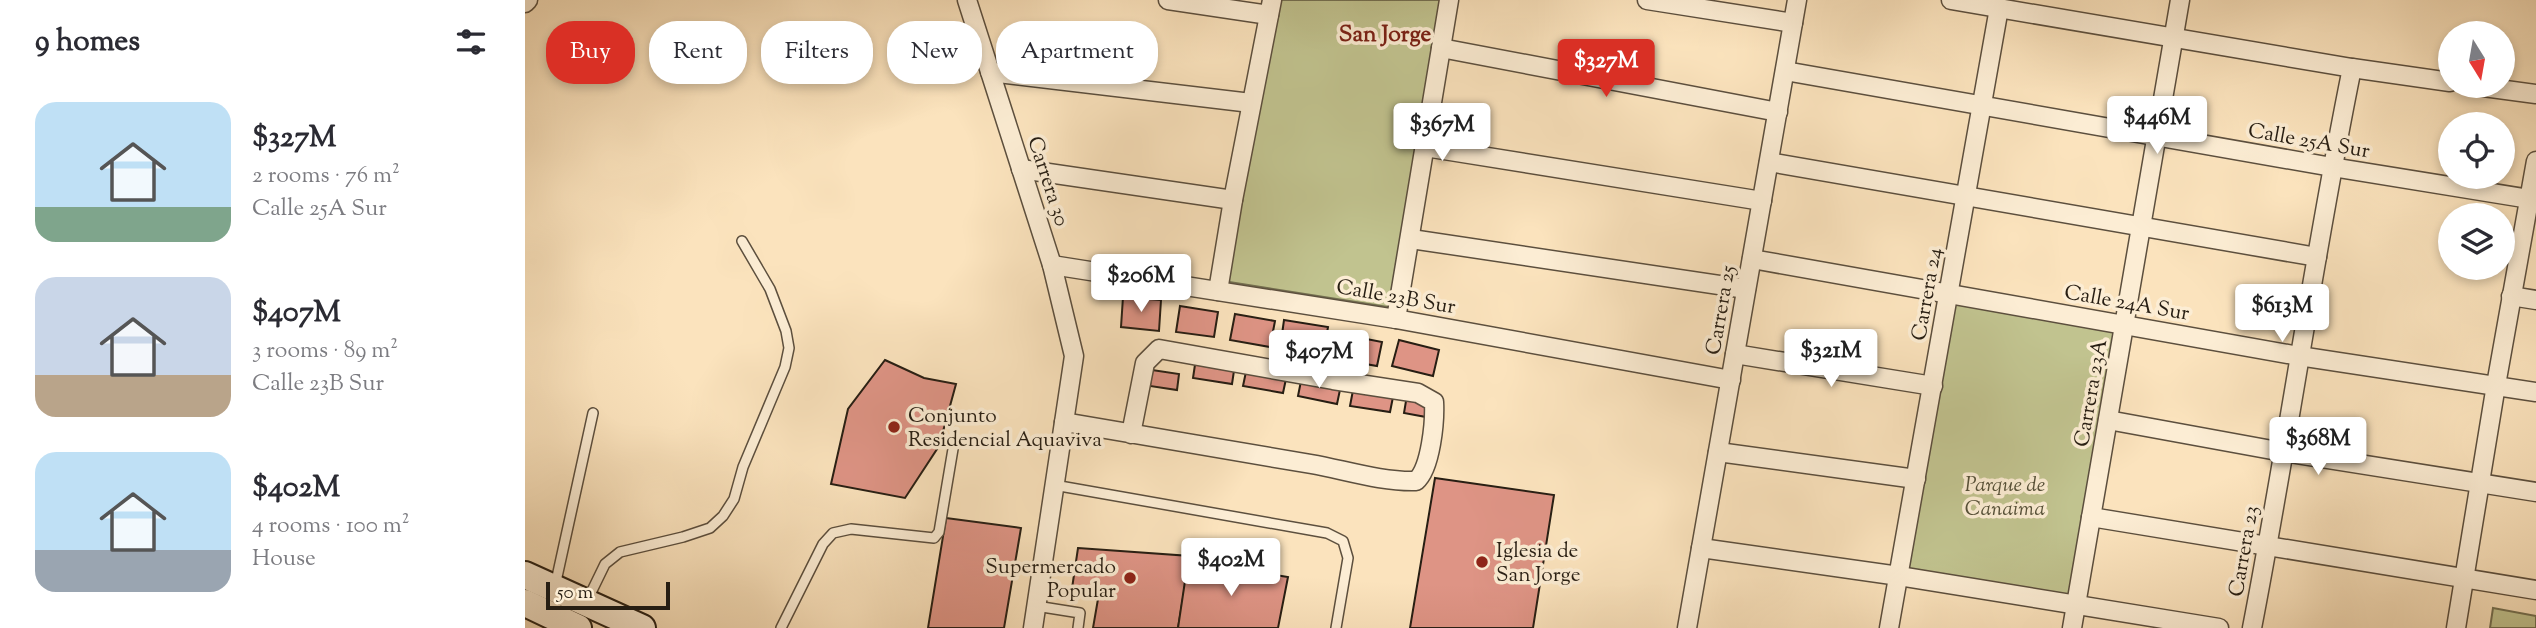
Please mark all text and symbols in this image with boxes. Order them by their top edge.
district label: San Jorge [1339,19,1432,52]
text: 9 homes [35,21,140,64]
chip: Buy [546,21,635,84]
chip: Rent [649,21,747,84]
chip: Filters [761,21,873,84]
chip: New [887,21,982,84]
chip: Apartment [996,21,1158,84]
north arrow [2438,21,2515,98]
map controls [2438,21,2515,280]
icon: filters [452,23,490,61]
pin: $327M [1557,40,1655,99]
text: $327M [1574,45,1638,78]
pin: $446M [2108,96,2206,156]
text: $446M [2123,102,2191,135]
pin: $367M [1393,104,1491,163]
text: $367M [1409,109,1475,142]
button: locate [2438,112,2515,189]
text: $327M [252,117,336,160]
street label: Calle 25A Sur [2245,117,2372,167]
icon: home [91,130,175,214]
street label: Carrera 30 [1018,133,1076,230]
text: 2 rooms · 76 m² [252,160,400,193]
text: Calle 25A Sur [252,193,387,226]
button: layers [2438,203,2515,280]
street label: Carrera 24 [1905,245,1951,343]
pin: $206M [1092,254,1190,314]
text: $206M [1107,260,1175,293]
street label: Carrera 25 [1699,263,1745,358]
street label: Calle 23B Sur [1334,273,1458,323]
street label: Calle 24A Sur [2062,278,2192,330]
pin: $613M [2233,284,2331,344]
text: $613M [2251,290,2313,323]
text: $407M [252,292,341,335]
icon: home [91,305,175,389]
pin: $407M [1270,330,1368,390]
pin: $321M [1782,330,1880,389]
text: 3 rooms · 89 m² [252,335,398,368]
text: $321M [1800,335,1862,368]
text: $407M [1285,336,1353,369]
street label: Carrera 23A [2068,337,2116,450]
text: Calle 23B Sur [252,368,384,401]
place label: Conjunto Residencial Aquaviva [908,402,1102,456]
pin: $368M [2269,418,2367,477]
marker: Conjunto Residencial Aquaviva [886,419,902,435]
text: $368M [2285,423,2351,456]
text: $402M [252,467,340,510]
park label: Parque de Canaima [1965,471,2045,525]
icon: home [91,480,175,564]
street label: Carrera 23 [2222,503,2268,599]
text: 4 rooms · 100 m² [252,510,410,543]
place label: Iglesia de San Jorge [1496,537,1580,591]
pin: $402M [1182,538,1280,598]
text: House [252,543,316,576]
text: $402M [1197,544,1265,577]
place label: Supermercado Popular [985,553,1116,607]
marker: Iglesia de San Jorge [1474,554,1490,570]
marker: Supermercado Popular [1122,570,1138,586]
scale bar [546,579,670,611]
text: 50 m [557,580,593,607]

